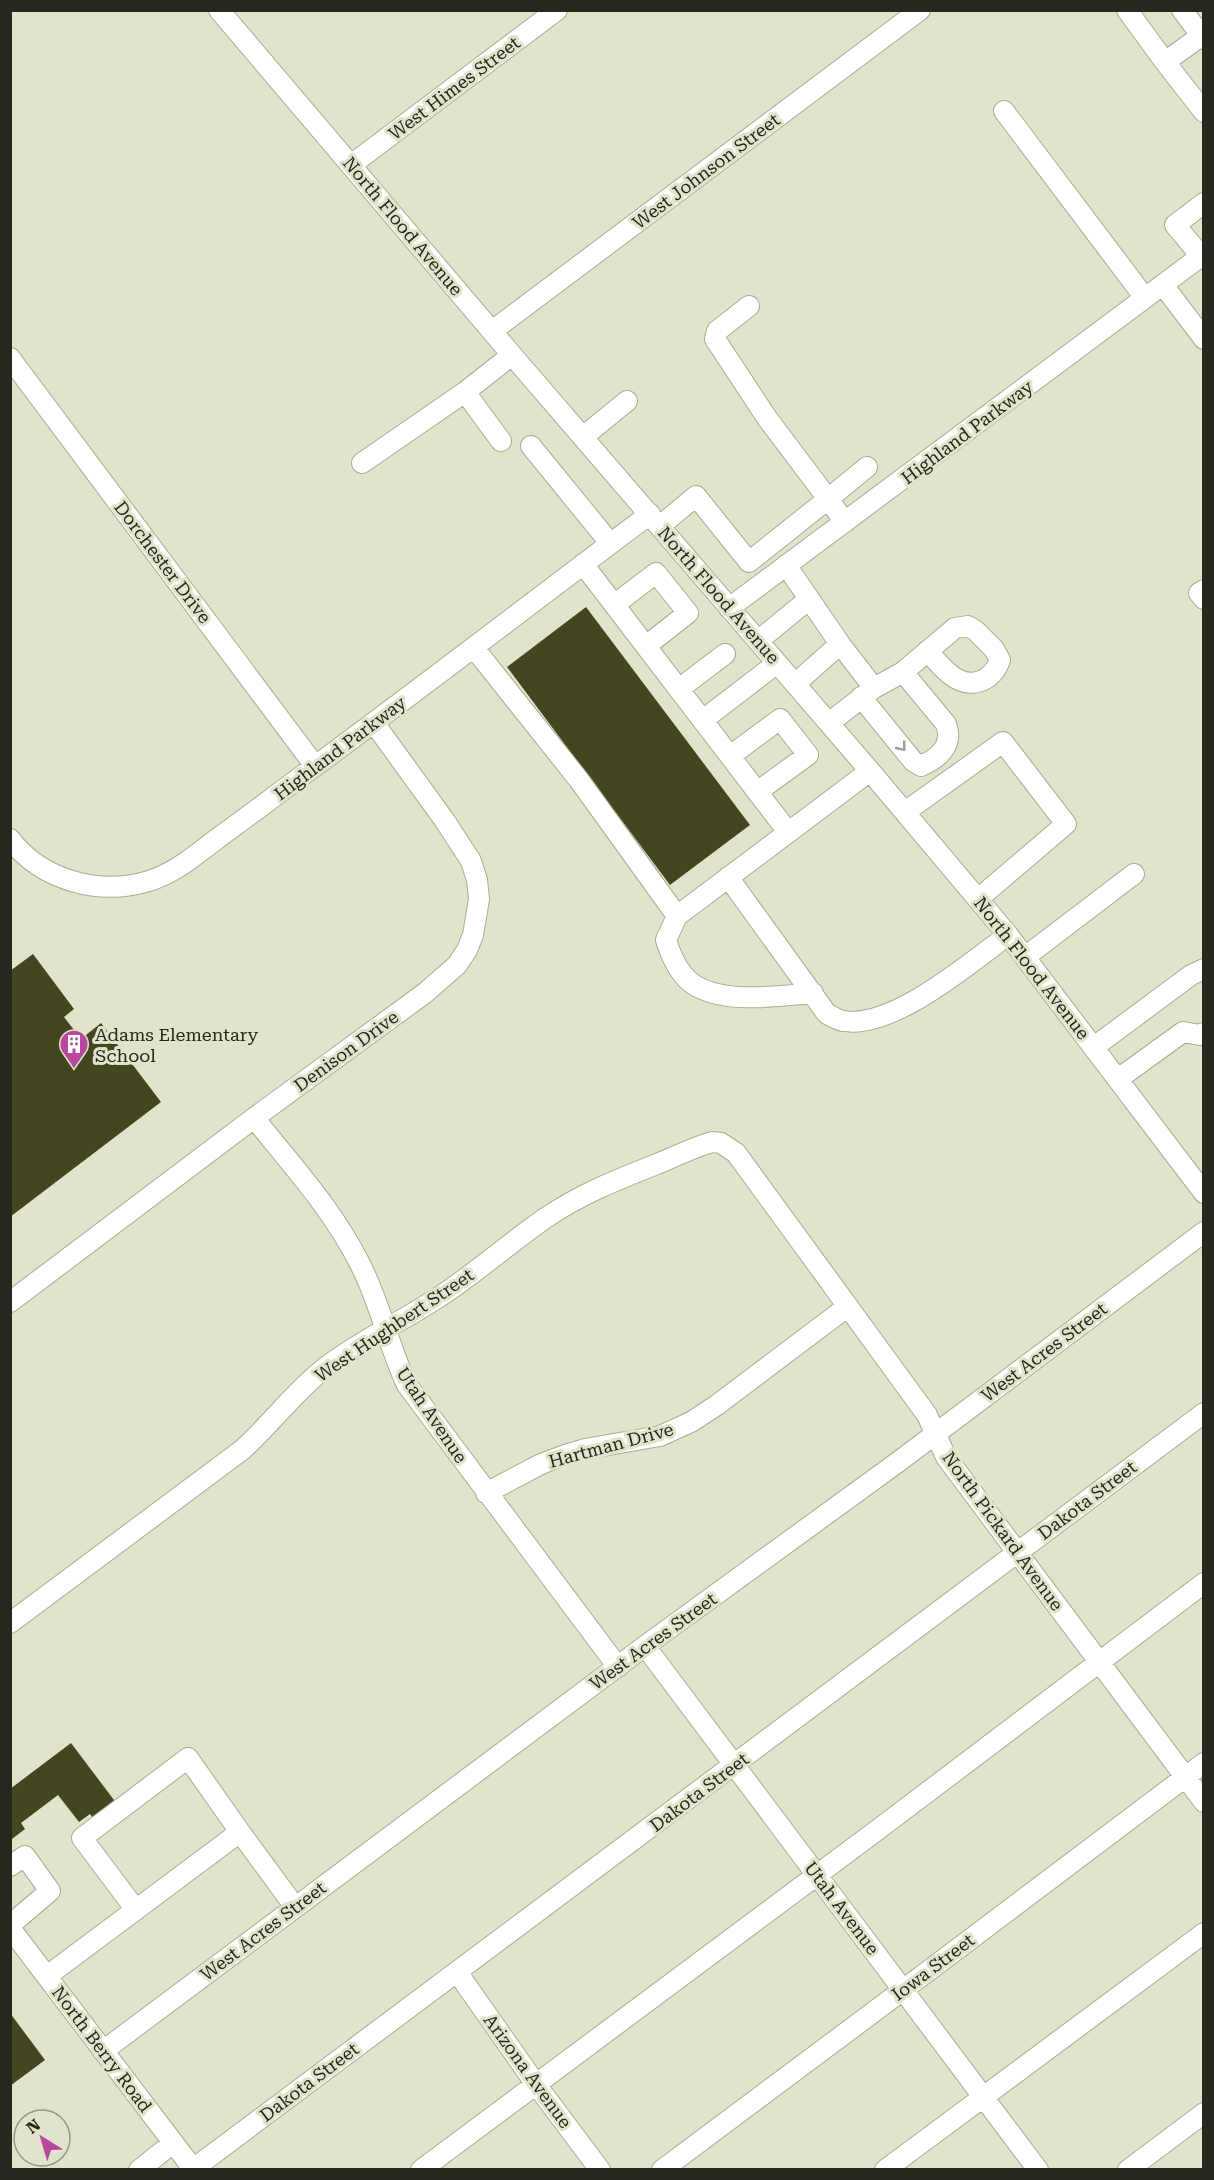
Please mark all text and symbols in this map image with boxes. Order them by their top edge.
street label: West Himes Street [384,32,524,144]
street label: West Johnson Street [628,109,784,233]
street label: North Flood Avenue [339,152,467,300]
street label: Highland Parkway [897,375,1037,488]
street label: Dorchester Drive [110,497,216,627]
street label: North Flood Avenue [654,522,784,668]
street label: Highland Parkway [270,691,410,804]
one-way arrow [894,740,905,751]
street label: North Flood Avenue [970,893,1094,1043]
street label: Denison Drive [290,1006,402,1096]
place label: Adams Elementary School [95,1024,258,1066]
building icon: Adams Elementary School [58,1028,90,1070]
street label: West Hughbert Street [311,1264,478,1386]
street label: West Acres Street [977,1298,1111,1406]
street label: Utah Avenue [392,1363,472,1467]
street label: Hartman Drive [546,1418,676,1472]
street label: North Pickard Avenue [938,1447,1068,1615]
street label: Dakota Street [1033,1456,1141,1544]
street label: West Acres Street [585,1588,721,1694]
street label: Dakota Street [645,1748,753,1836]
street label: Utah Avenue [800,1857,884,1959]
street label: West Acres Street [196,1877,330,1985]
street label: Iowa Street [888,1929,979,2005]
street label: North Berry Road [48,1982,157,2117]
street label: Arizona Avenue [480,2010,576,2132]
street label: Dakota Street [255,2038,363,2126]
north arrow [12,2108,72,2168]
text: N [23,2115,44,2138]

